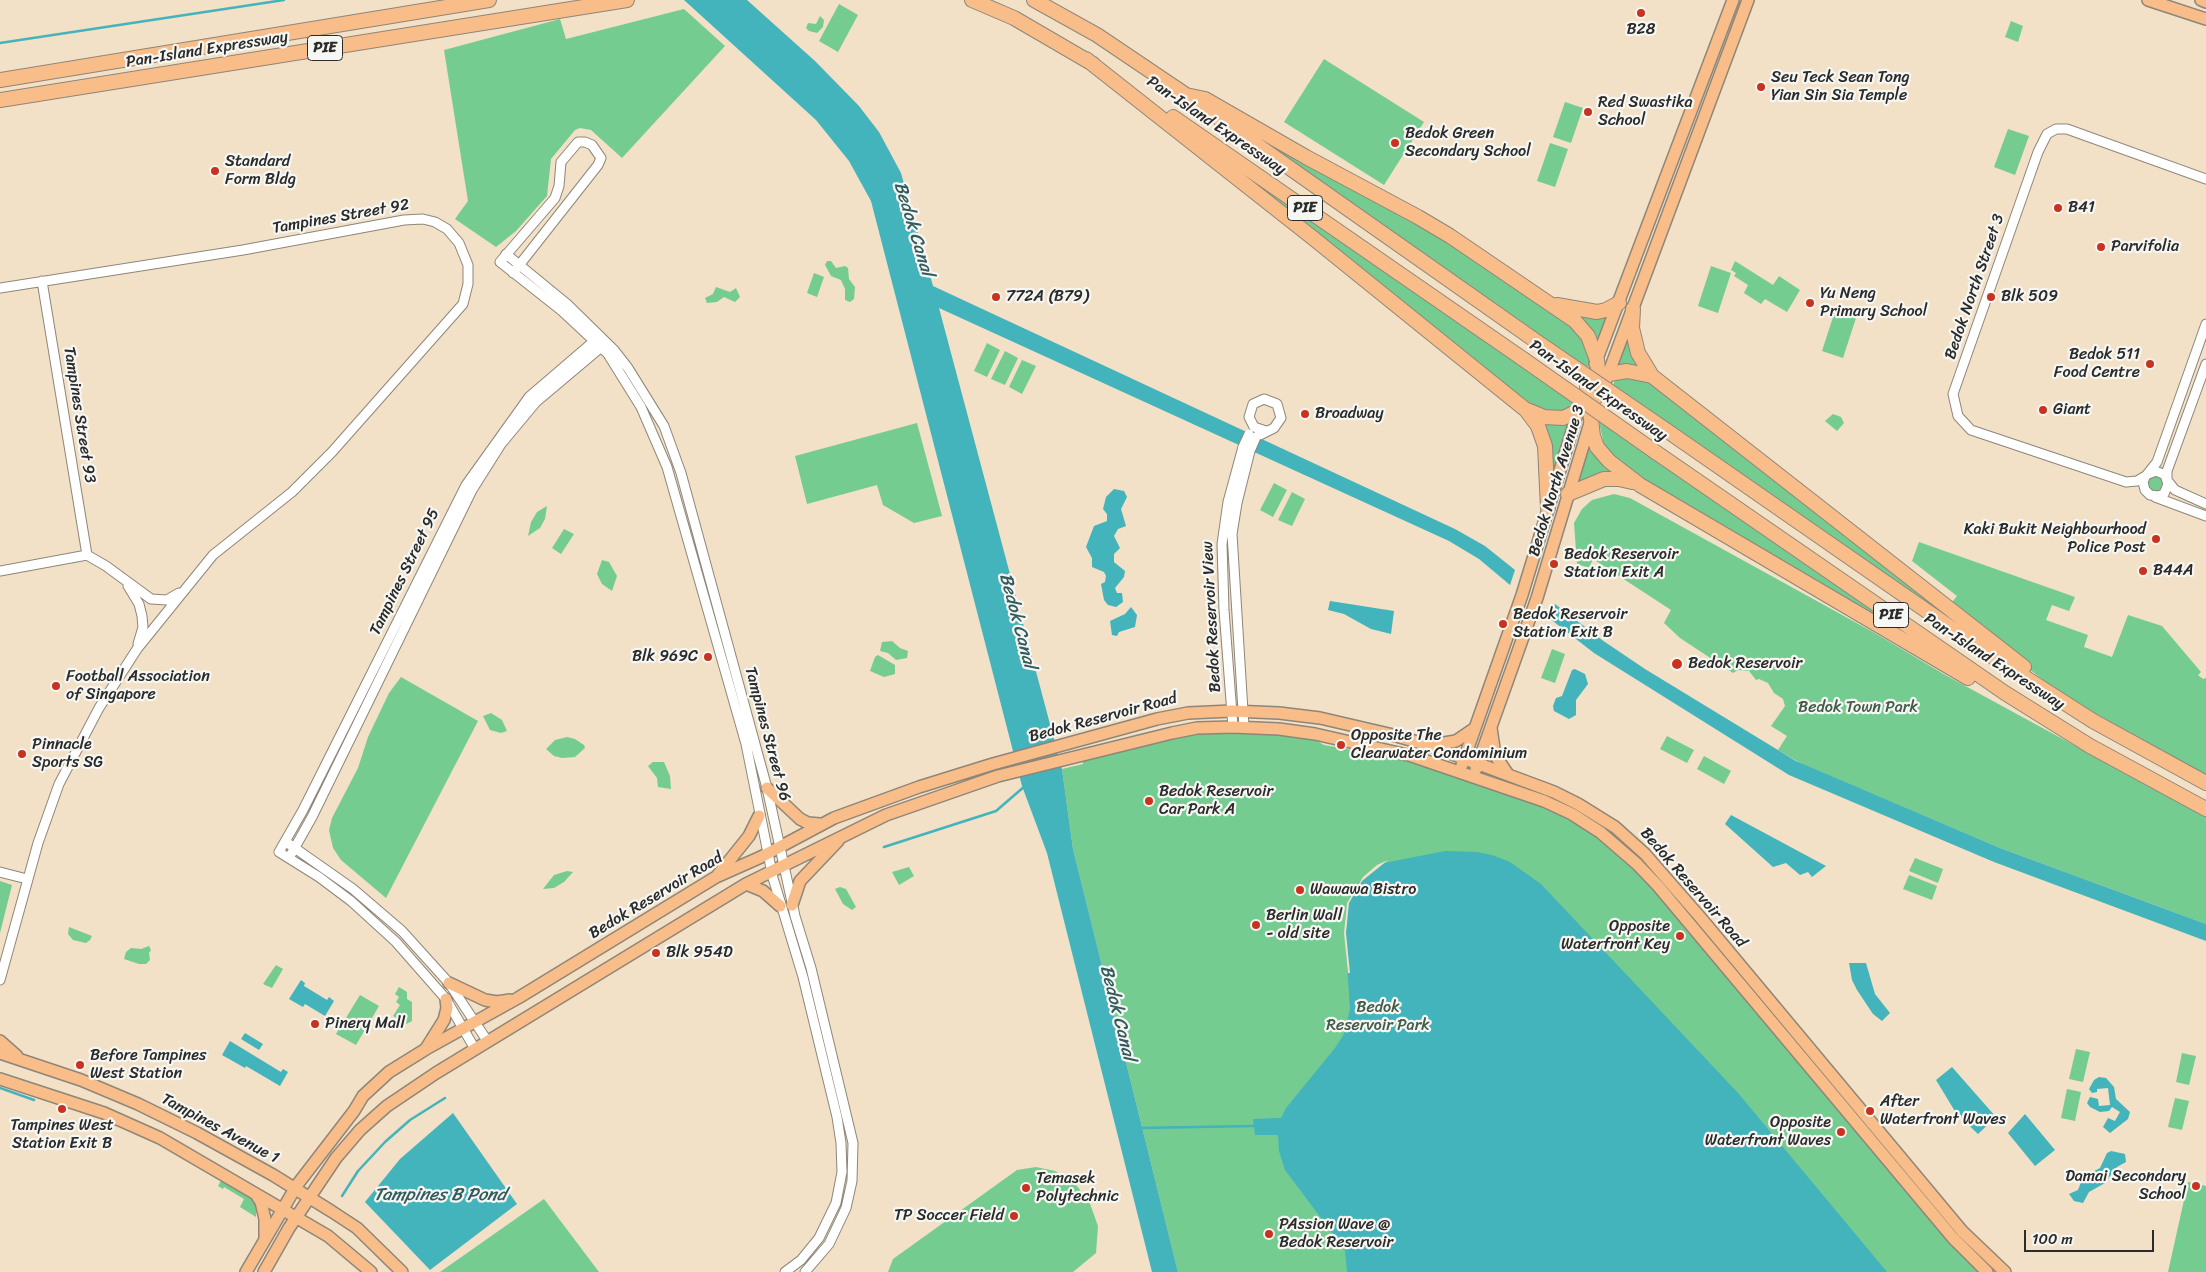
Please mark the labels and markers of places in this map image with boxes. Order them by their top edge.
marker: B28 [1635,7,1647,19]
place label: B28 [1627,20,1655,40]
place label: Seu Teck Sean Tong Yian Sin Sia Temple [1771,68,1910,106]
marker: Seu Teck Sean Tong Yian Sin Sia Temple [1755,81,1767,93]
place label: Red Swastika School [1598,93,1692,131]
marker: Red Swastika School [1582,106,1594,118]
place label: Bedok Green Secondary School [1405,124,1531,162]
marker: Bedok Green Secondary School [1389,137,1401,149]
place label: Standard Form Bldg [225,152,296,190]
marker: Standard Form Bldg [209,165,221,177]
place label: B41 [2068,198,2095,218]
marker: B41 [2052,202,2064,214]
place label: Parvifolia [2111,237,2179,257]
marker: Parvifolia [2095,241,2107,253]
place label: Yu Neng Primary School [1820,284,1927,322]
place label: 772A (B79) [1006,287,1089,307]
place label: Blk 509 [2001,287,2058,307]
marker: 772A (B79) [990,291,1002,303]
marker: Blk 509 [1985,291,1997,303]
marker: Yu Neng Primary School [1804,297,1816,309]
place label: Bedok 511 Food Centre [2054,345,2140,383]
marker: Bedok 511 Food Centre [2144,358,2156,370]
place label: Giant [2053,400,2091,420]
place label: Broadway [1315,404,1384,424]
marker: Giant [2037,404,2049,416]
marker: Broadway [1299,408,1311,420]
place label: Kaki Bukit Neighbourhood Police Post [1964,520,2146,558]
marker: Kaki Bukit Neighbourhood Police Post [2150,533,2162,545]
place label: Bedok Reservoir Station Exit A [1564,545,1678,583]
marker: Bedok Reservoir Station Exit A [1548,558,1560,570]
place label: B44A [2153,561,2194,581]
marker: B44A [2137,565,2149,577]
place label: Bedok Reservoir Station Exit B [1513,605,1627,643]
marker: Bedok Reservoir Station Exit B [1497,618,1509,630]
place label: Blk 969C [632,647,698,667]
marker: Blk 969C [702,651,714,663]
place label: Bedok Reservoir [1688,654,1802,674]
marker: Bedok Reservoir [1670,657,1684,671]
place label: Football Association of Singapore [66,667,210,705]
marker: Football Association of Singapore [50,680,62,692]
place label: Opposite The Clearwater Condominium [1351,726,1527,764]
place label: Pinnacle Sports SG [32,735,103,773]
marker: Opposite The Clearwater Condominium [1335,739,1347,751]
marker: Pinnacle Sports SG [16,748,28,760]
place label: Bedok Reservoir Car Park A [1159,782,1273,820]
marker: Bedok Reservoir Car Park A [1143,795,1155,807]
place label: Wawawa Bistro [1310,880,1416,900]
marker: Wawawa Bistro [1294,884,1306,896]
place label: Berlin Wall - old site [1266,906,1342,944]
place label: Opposite Waterfront Key [1561,917,1670,955]
marker: Berlin Wall - old site [1250,919,1262,931]
marker: Opposite Waterfront Key [1674,930,1686,942]
place label: Blk 954D [666,943,732,963]
marker: Blk 954D [650,947,662,959]
place label: Pinery Mall [325,1014,405,1034]
marker: Pinery Mall [309,1018,321,1030]
place label: Before Tampines West Station [90,1046,206,1084]
marker: Before Tampines West Station [74,1059,86,1071]
place label: After Waterfront Waves [1880,1092,2006,1130]
marker: Tampines West Station Exit B [56,1103,68,1115]
marker: After Waterfront Waves [1864,1105,1876,1117]
place label: Opposite Waterfront Waves [1705,1113,1831,1151]
place label: Tampines West Station Exit B [10,1116,114,1154]
marker: Opposite Waterfront Waves [1835,1126,1847,1138]
place label: Damai Secondary School [2065,1167,2186,1205]
place label: Temasek Polytechnic [1036,1169,1119,1207]
marker: Damai Secondary School [2190,1180,2202,1192]
marker: Temasek Polytechnic [1020,1182,1032,1194]
place label: TP Soccer Field [894,1206,1004,1226]
marker: TP Soccer Field [1008,1210,1020,1222]
place label: PAssion Wave @ Bedok Reservoir [1279,1215,1393,1253]
marker: PAssion Wave @ Bedok Reservoir [1263,1228,1275,1240]

